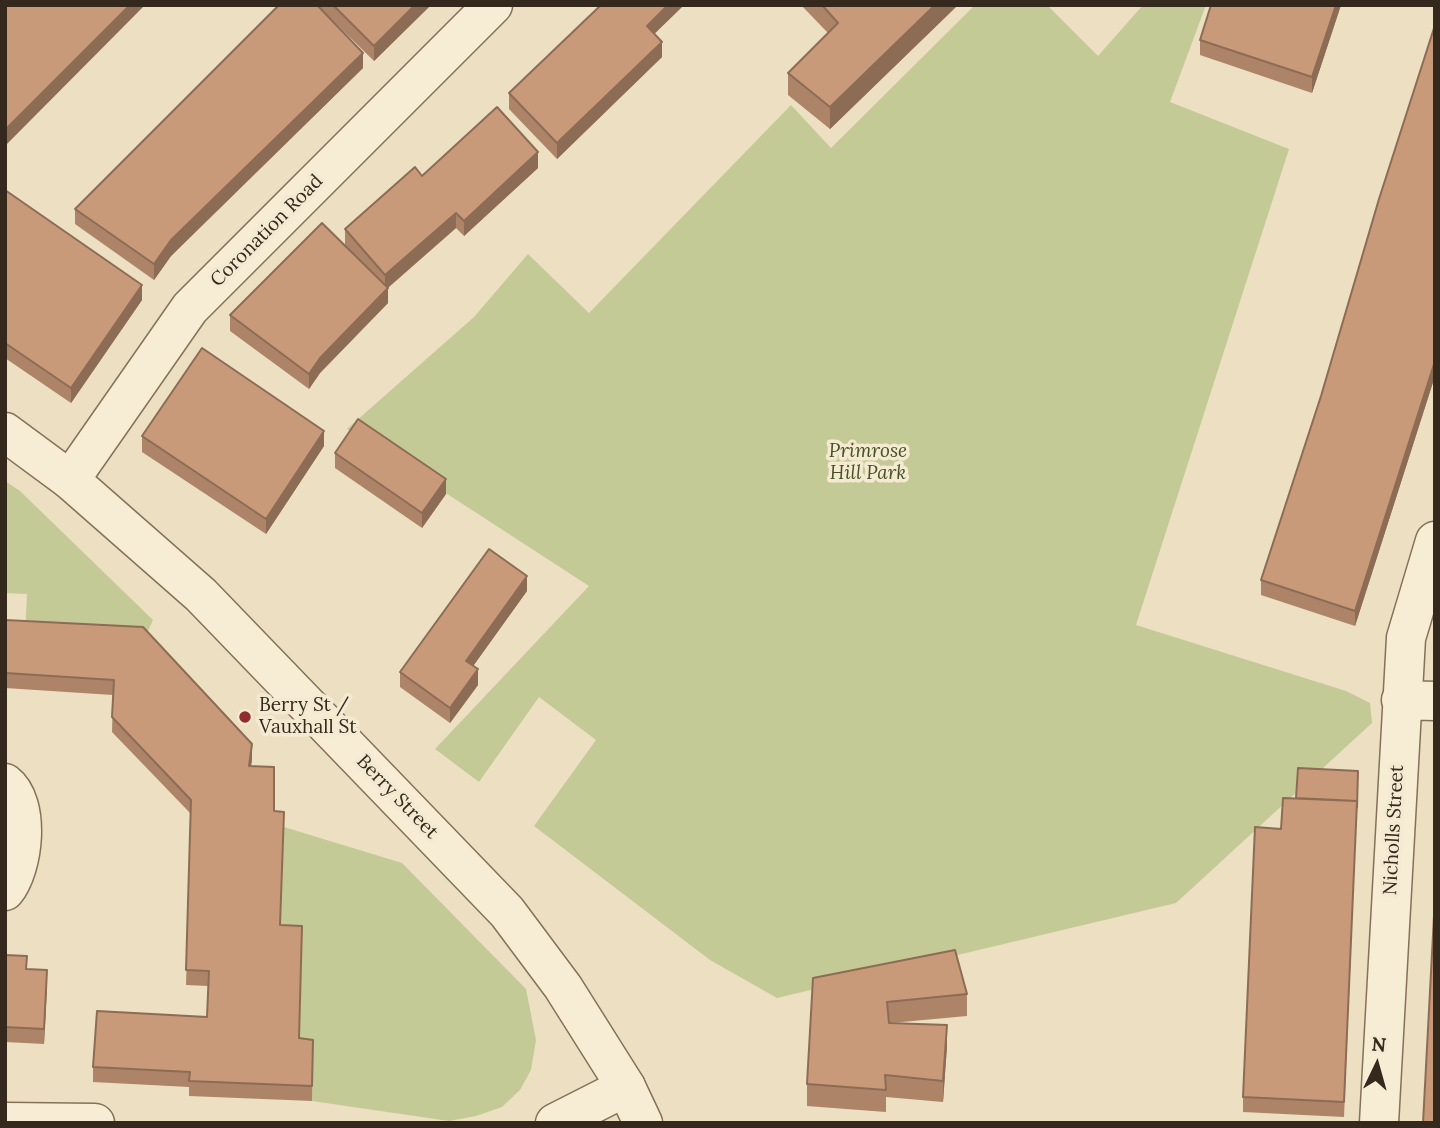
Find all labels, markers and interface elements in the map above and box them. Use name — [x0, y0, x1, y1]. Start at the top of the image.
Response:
street label: Coronation Road — [206, 170, 328, 292]
park label: Primrose Hill Park — [829, 441, 907, 485]
place label: Berry St / Vauxhall St — [259, 695, 357, 739]
marker: Berry St / Vauxhall St — [237, 709, 253, 725]
street label: Berry Street — [351, 750, 443, 844]
street label: Nicholls Street — [1379, 764, 1409, 896]
north arrow — [1342, 1030, 1412, 1100]
text: N — [1370, 1031, 1387, 1057]

